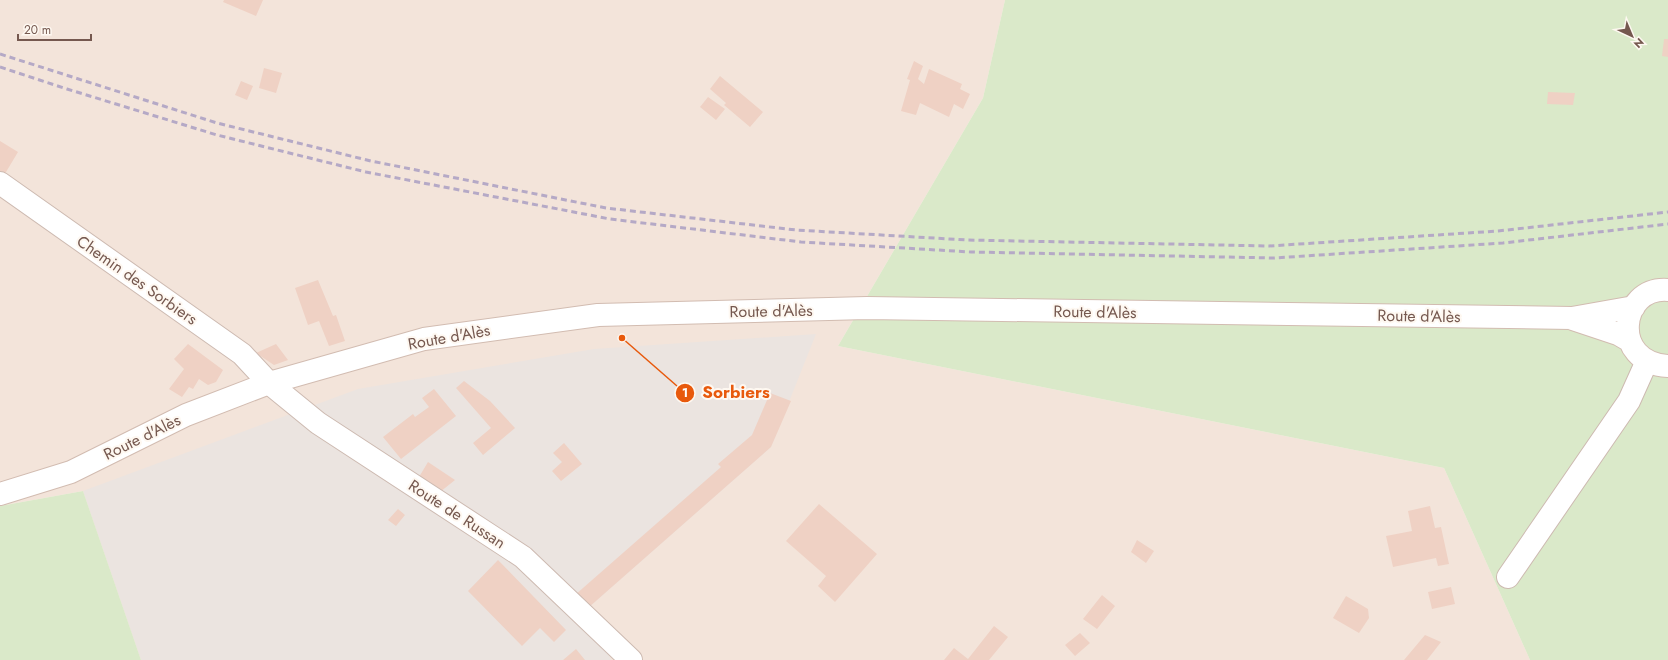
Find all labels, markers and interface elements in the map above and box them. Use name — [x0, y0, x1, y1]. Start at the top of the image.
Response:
scale bar — [18, 16, 91, 42]
north arrow — [1612, 16, 1652, 56]
text: 20 m — [24, 21, 51, 39]
text: N — [1630, 34, 1648, 52]
street label: Chemin des Sorbiers — [72, 230, 202, 330]
street label: Route d'Alès — [729, 299, 813, 323]
street label: Route d'Alès — [1053, 300, 1137, 324]
street label: Route d'Alès — [1377, 304, 1461, 328]
street label: Route d'Alès — [406, 318, 492, 356]
callout: Sorbiers — [675, 378, 778, 407]
text: Sorbiers — [702, 380, 770, 404]
text: 1 — [682, 384, 688, 402]
street label: Route d'Alès — [100, 408, 184, 466]
street label: Route de Russan — [404, 474, 510, 554]

